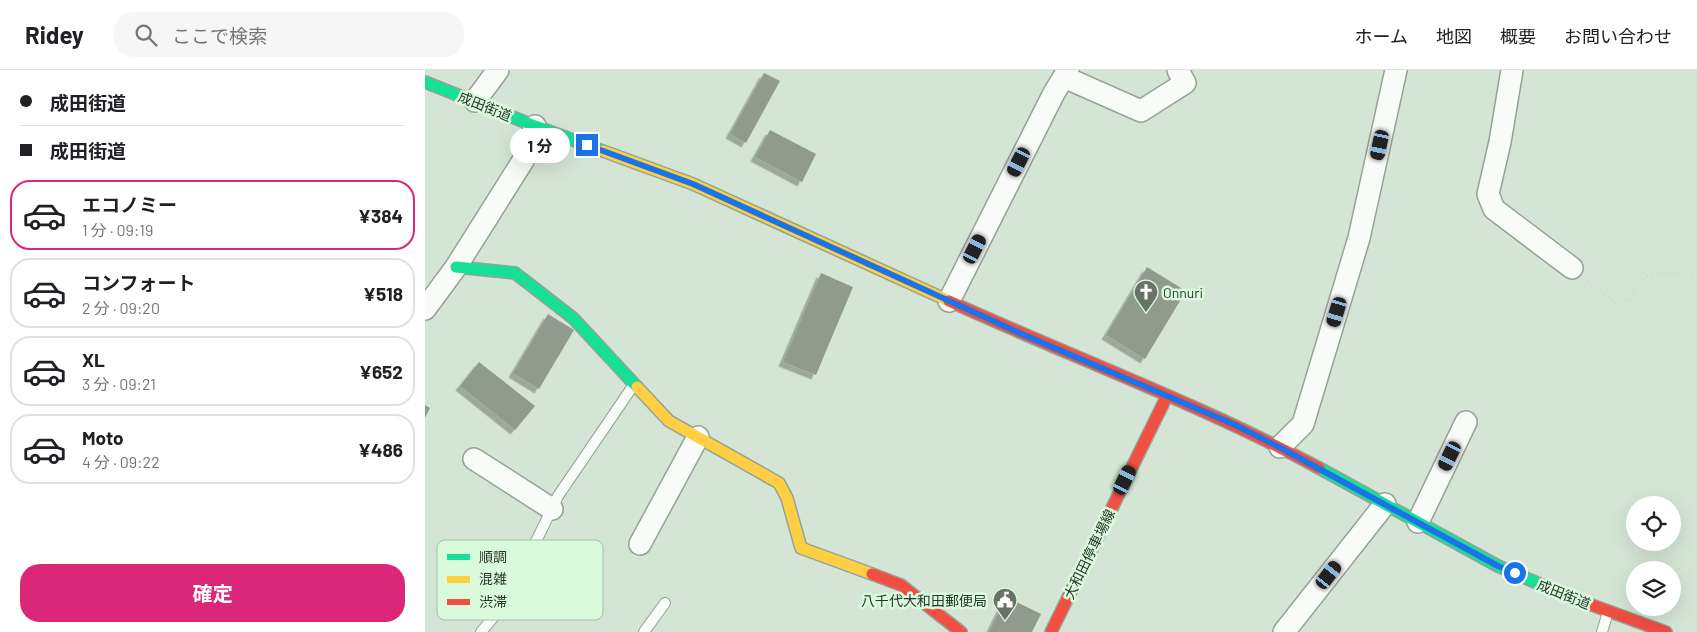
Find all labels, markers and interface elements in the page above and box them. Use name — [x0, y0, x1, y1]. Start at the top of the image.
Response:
search box — [114, 12, 464, 57]
text: Ridey — [25, 20, 84, 49]
icon: search — [132, 21, 160, 49]
text: ここで検索 — [172, 24, 267, 47]
text: ホーム — [1355, 25, 1408, 47]
text: 地図 — [1436, 25, 1472, 47]
text: 概要 — [1500, 25, 1536, 47]
text: お問い合わせ — [1564, 25, 1672, 47]
street label: 成田街道 — [456, 88, 514, 124]
text: 成田街道 — [50, 91, 126, 114]
callout: 1 分 — [509, 128, 569, 162]
car — [1369, 129, 1390, 161]
route end — [576, 134, 598, 156]
text: 1 分 — [528, 136, 552, 155]
text: 成田街道 — [50, 139, 126, 162]
car — [1005, 145, 1032, 179]
icon: car — [22, 193, 67, 238]
text: エコノミー — [82, 193, 177, 216]
text: ¥384 — [358, 204, 403, 227]
text: 1 分 · 09:19 — [82, 220, 153, 239]
car — [961, 232, 988, 266]
icon: car — [22, 271, 67, 316]
text: コンフォート — [82, 271, 195, 294]
church icon: Onnuri — [1133, 279, 1159, 313]
text: ¥518 — [363, 282, 403, 305]
place label: Onnuri — [1163, 284, 1203, 301]
car — [1325, 295, 1348, 329]
text: 2 分 · 09:20 — [82, 298, 160, 317]
text: XL — [82, 348, 105, 371]
icon: car — [22, 349, 67, 394]
text: ¥652 — [359, 360, 403, 383]
text: 3 分 · 09:21 — [82, 374, 156, 393]
text: Moto — [82, 426, 124, 449]
icon: car — [22, 427, 67, 472]
text: ¥486 — [358, 438, 403, 461]
car — [1436, 439, 1463, 473]
text: 4 分 · 09:22 — [82, 452, 160, 471]
car — [1111, 463, 1138, 497]
map controls — [1626, 496, 1681, 616]
button: locate — [1626, 496, 1681, 551]
street label: 大和田停車場線 — [1060, 506, 1118, 602]
legend — [437, 540, 603, 620]
text: 順調 — [479, 548, 507, 565]
car — [1313, 559, 1344, 591]
button: layers — [1626, 561, 1681, 616]
route start — [1504, 562, 1526, 584]
button: 確定 — [20, 564, 405, 622]
text: 混雑 — [479, 570, 507, 587]
street label: 成田街道 — [1535, 576, 1593, 612]
public building icon: 八千代大和田郵便局 — [992, 587, 1018, 621]
place label: 八千代大和田郵便局 — [861, 592, 987, 609]
text: 渋滞 — [479, 593, 507, 610]

